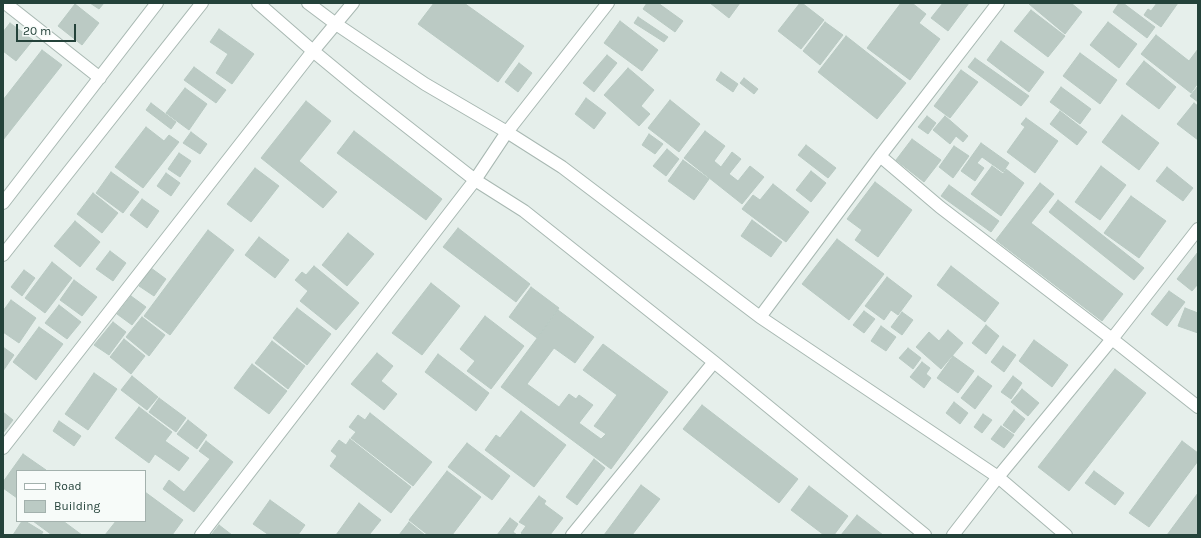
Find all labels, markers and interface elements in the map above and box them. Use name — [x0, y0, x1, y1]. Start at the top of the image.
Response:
scale bar — [18, 16, 78, 42]
text: 20 m — [23, 24, 51, 38]
legend — [16, 470, 146, 522]
text: Road — [54, 479, 82, 493]
text: Building — [54, 499, 100, 513]

